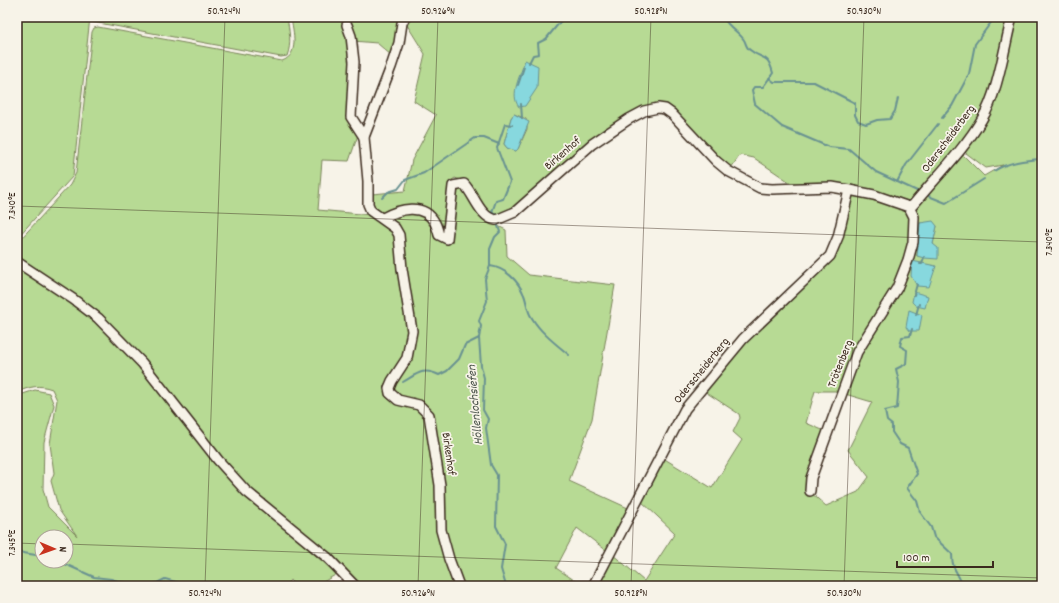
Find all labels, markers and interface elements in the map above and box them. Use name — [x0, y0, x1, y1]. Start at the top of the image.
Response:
text: 50.924°N — [208, 5, 241, 19]
text: 50.926°N — [421, 5, 455, 19]
text: 50.928°N — [635, 5, 667, 19]
text: 50.930°N — [847, 5, 881, 19]
street label: Oderscheiderberg — [918, 102, 980, 176]
street label: Birkenhof — [541, 133, 585, 175]
text: 7.340°E — [6, 192, 20, 220]
text: 7.340°E — [1043, 228, 1057, 256]
street label: Oderscheiderberg — [670, 334, 734, 408]
street label: Trötenberg — [824, 338, 858, 390]
water label: Höllenlochsiefen — [463, 363, 489, 446]
street label: Birkenhof — [437, 431, 460, 477]
text: 7.345°E — [6, 529, 20, 556]
north arrow — [34, 529, 74, 569]
scale bar — [897, 543, 993, 569]
text: N — [54, 546, 70, 553]
text: 100 m — [903, 550, 930, 567]
text: 50.924°N — [189, 587, 222, 601]
text: 50.926°N — [401, 587, 435, 601]
text: 50.928°N — [615, 587, 647, 601]
text: 50.930°N — [827, 587, 861, 601]

